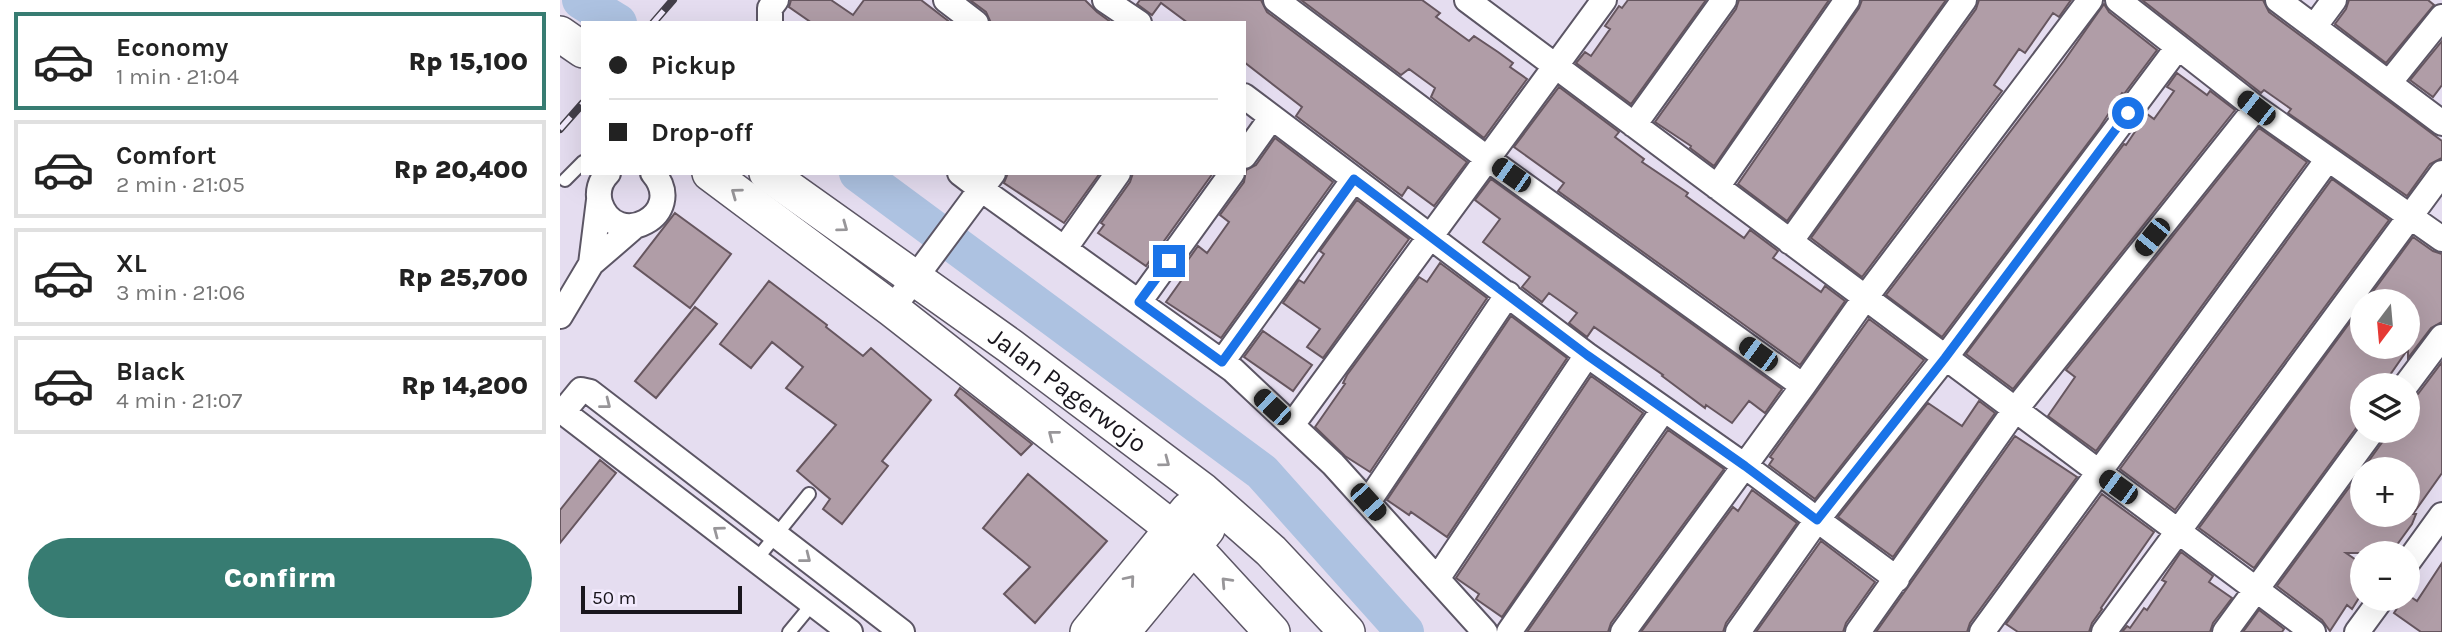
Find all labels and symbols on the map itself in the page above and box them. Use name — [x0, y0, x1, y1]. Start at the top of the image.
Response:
car — [2233, 87, 2280, 129]
route start — [2112, 97, 2144, 129]
car — [1488, 154, 1535, 196]
one-way arrow — [731, 189, 743, 202]
car — [2131, 214, 2174, 260]
one-way arrow — [835, 219, 848, 231]
route end — [1153, 245, 1185, 277]
north arrow — [2350, 289, 2420, 359]
street label: Jalan Pagerwojo — [983, 321, 1153, 460]
car — [1735, 333, 1782, 375]
car — [1250, 385, 1295, 429]
one-way arrow — [599, 396, 611, 409]
one-way arrow — [1049, 430, 1061, 443]
one-way arrow — [1157, 454, 1170, 467]
car — [2095, 466, 2142, 508]
car — [1347, 479, 1390, 525]
one-way arrow — [713, 527, 726, 539]
one-way arrow — [798, 550, 811, 563]
one-way arrow — [1122, 576, 1135, 588]
one-way arrow — [1222, 577, 1234, 590]
scale bar — [581, 583, 742, 615]

